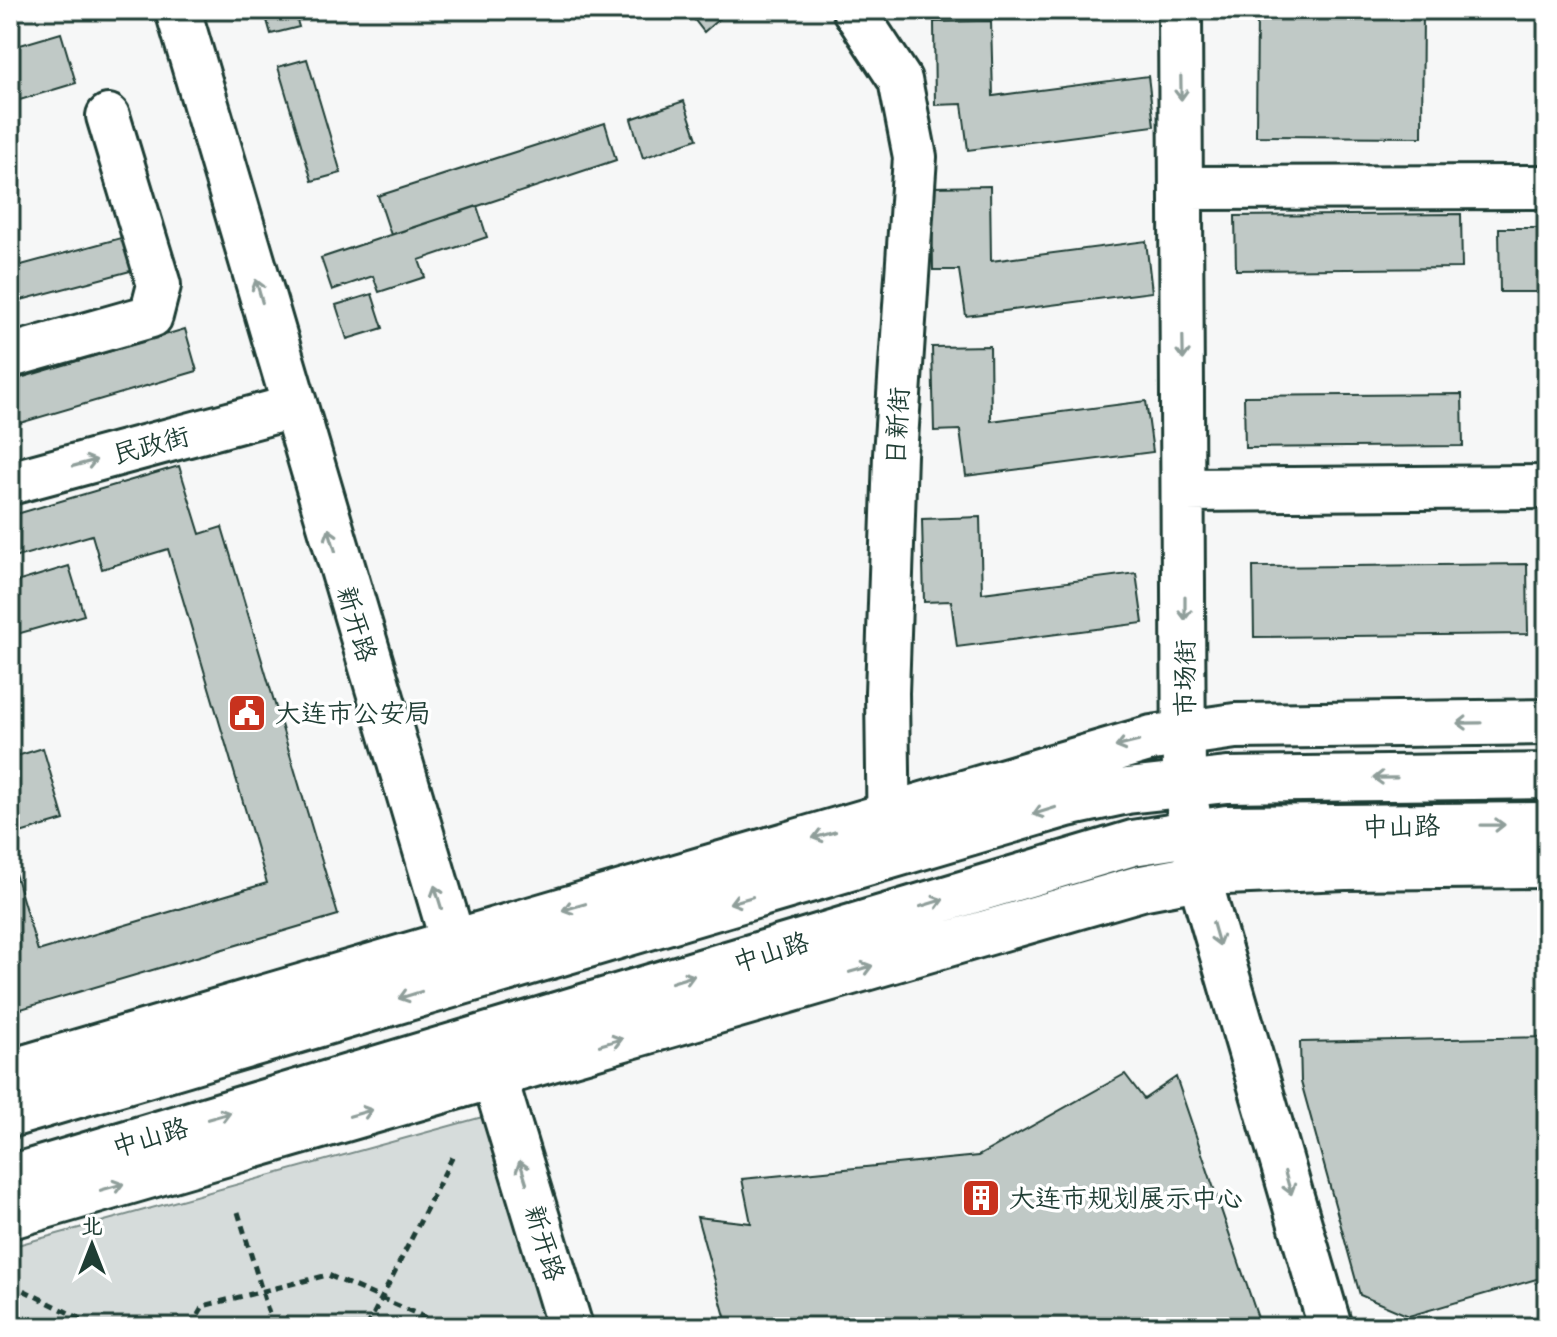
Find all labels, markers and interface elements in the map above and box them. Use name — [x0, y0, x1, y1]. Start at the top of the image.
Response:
one-way arrow — [1173, 74, 1189, 101]
one-way arrow — [251, 279, 266, 305]
one-way arrow — [1176, 334, 1191, 361]
street label: 日新街 — [872, 386, 922, 466]
street label: 民政街 — [107, 413, 195, 477]
one-way arrow — [72, 454, 98, 469]
one-way arrow — [324, 528, 339, 554]
street label: 新开路 — [324, 580, 390, 668]
one-way arrow — [1177, 594, 1193, 621]
street label: 市场街 — [1162, 639, 1208, 717]
place label: 大连市公安局 — [275, 690, 431, 736]
public building icon: 大连市公安局 — [226, 692, 268, 734]
one-way arrow — [1456, 715, 1483, 731]
one-way arrow — [1114, 738, 1140, 753]
one-way arrow — [1372, 770, 1399, 786]
street label: 中山路 — [1362, 802, 1440, 850]
one-way arrow — [1032, 805, 1057, 819]
one-way arrow — [1479, 817, 1506, 833]
one-way arrow — [812, 828, 838, 843]
one-way arrow — [430, 885, 444, 910]
one-way arrow — [728, 893, 754, 908]
one-way arrow — [919, 895, 944, 909]
one-way arrow — [562, 900, 588, 915]
street label: 中山路 — [727, 919, 815, 985]
one-way arrow — [1209, 920, 1224, 946]
one-way arrow — [847, 961, 873, 976]
one-way arrow — [670, 971, 696, 986]
one-way arrow — [398, 988, 424, 1003]
one-way arrow — [598, 1034, 624, 1049]
street label: 中山路 — [106, 1104, 194, 1170]
one-way arrow — [348, 1105, 374, 1120]
one-way arrow — [206, 1108, 232, 1123]
one-way arrow — [515, 1160, 530, 1185]
one-way arrow — [1281, 1170, 1296, 1196]
place label: 大连市规划展示中心 — [1009, 1175, 1243, 1221]
building icon: 大连市规划展示中心 — [960, 1177, 1002, 1219]
one-way arrow — [98, 1178, 124, 1193]
street label: 新开路 — [512, 1199, 578, 1287]
north arrow — [52, 1205, 132, 1285]
text: 北 — [81, 1206, 103, 1245]

